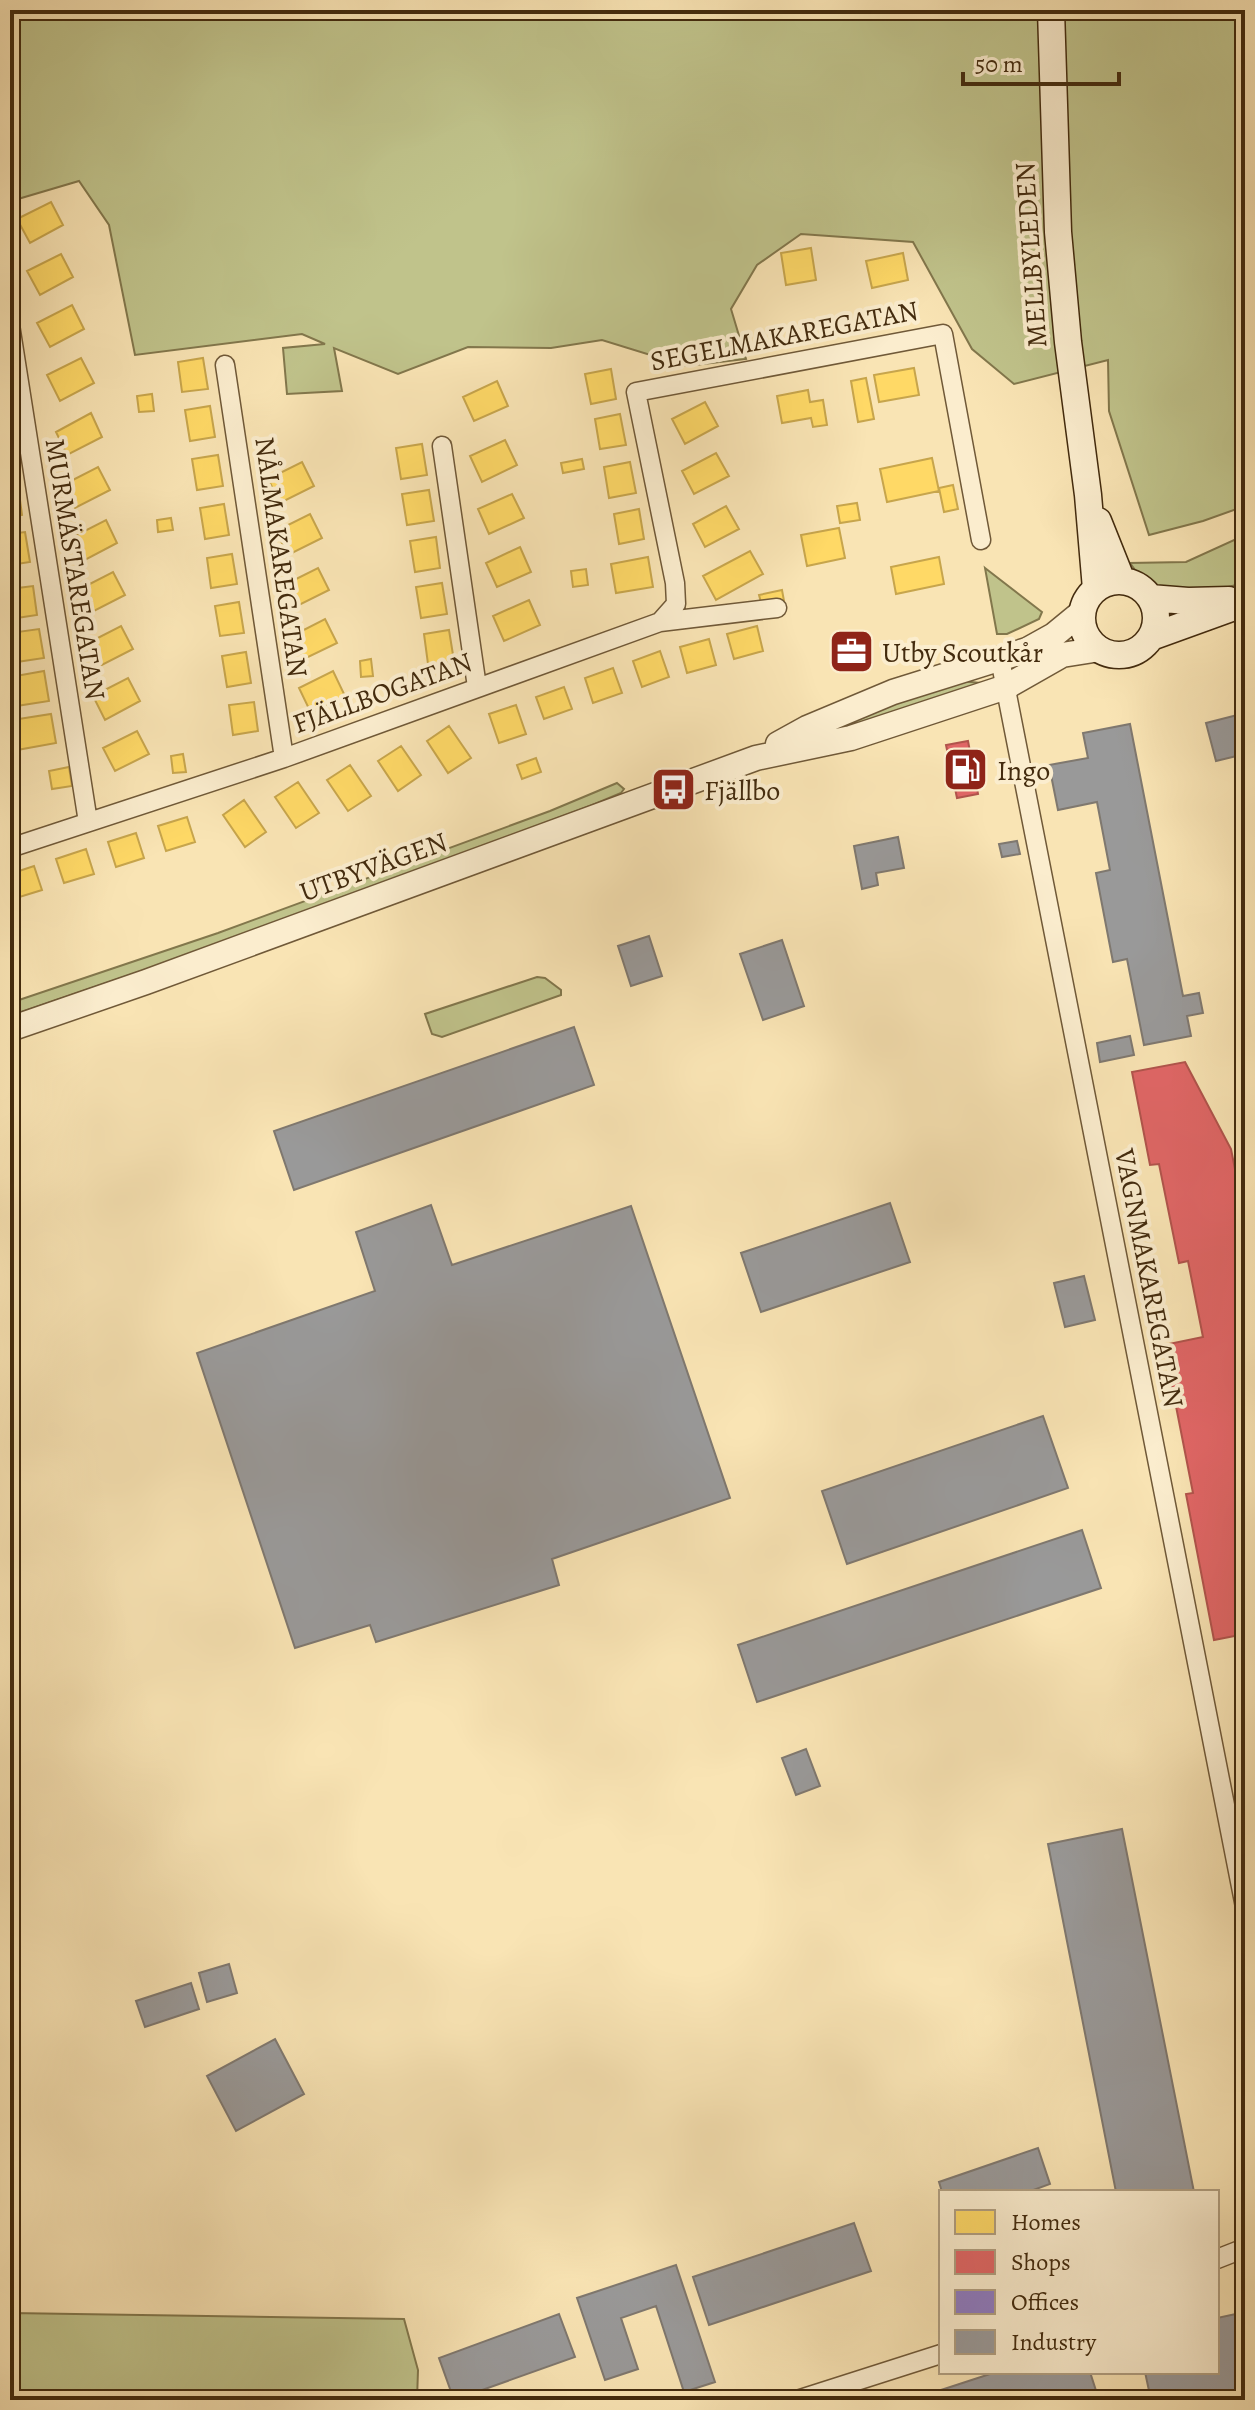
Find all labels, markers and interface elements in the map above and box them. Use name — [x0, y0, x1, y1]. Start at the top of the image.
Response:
scale bar — [963, 36, 1119, 86]
text: 50 m — [975, 48, 1023, 80]
street label: MELLBYLEDEN — [1006, 161, 1056, 349]
street label: SEGELMAKAREGATAN — [647, 291, 921, 381]
street label: NÅLMAKAREGATAN — [245, 434, 317, 680]
street label: MURMÄSTAREGATAN — [36, 436, 114, 703]
office icon: Utby Scoutkår — [827, 628, 875, 676]
place label: Utby Scoutkår — [882, 634, 1044, 672]
street label: FJÄLLBOGATAN — [287, 643, 477, 743]
fuel station icon: Ingo — [942, 746, 990, 794]
place label: Ingo — [997, 752, 1050, 790]
bus stop icon: Fjällbo — [649, 766, 697, 814]
place label: Fjällbo — [704, 772, 780, 810]
street label: UTBYVÄGEN — [294, 823, 452, 911]
street label: VAGNMAKAREGATAN — [1105, 1145, 1193, 1411]
legend — [939, 2190, 1219, 2374]
text: Homes — [1011, 2206, 1081, 2238]
text: Shops — [1011, 2246, 1071, 2278]
text: Offices — [1011, 2286, 1079, 2318]
text: Industry — [1011, 2326, 1097, 2358]

